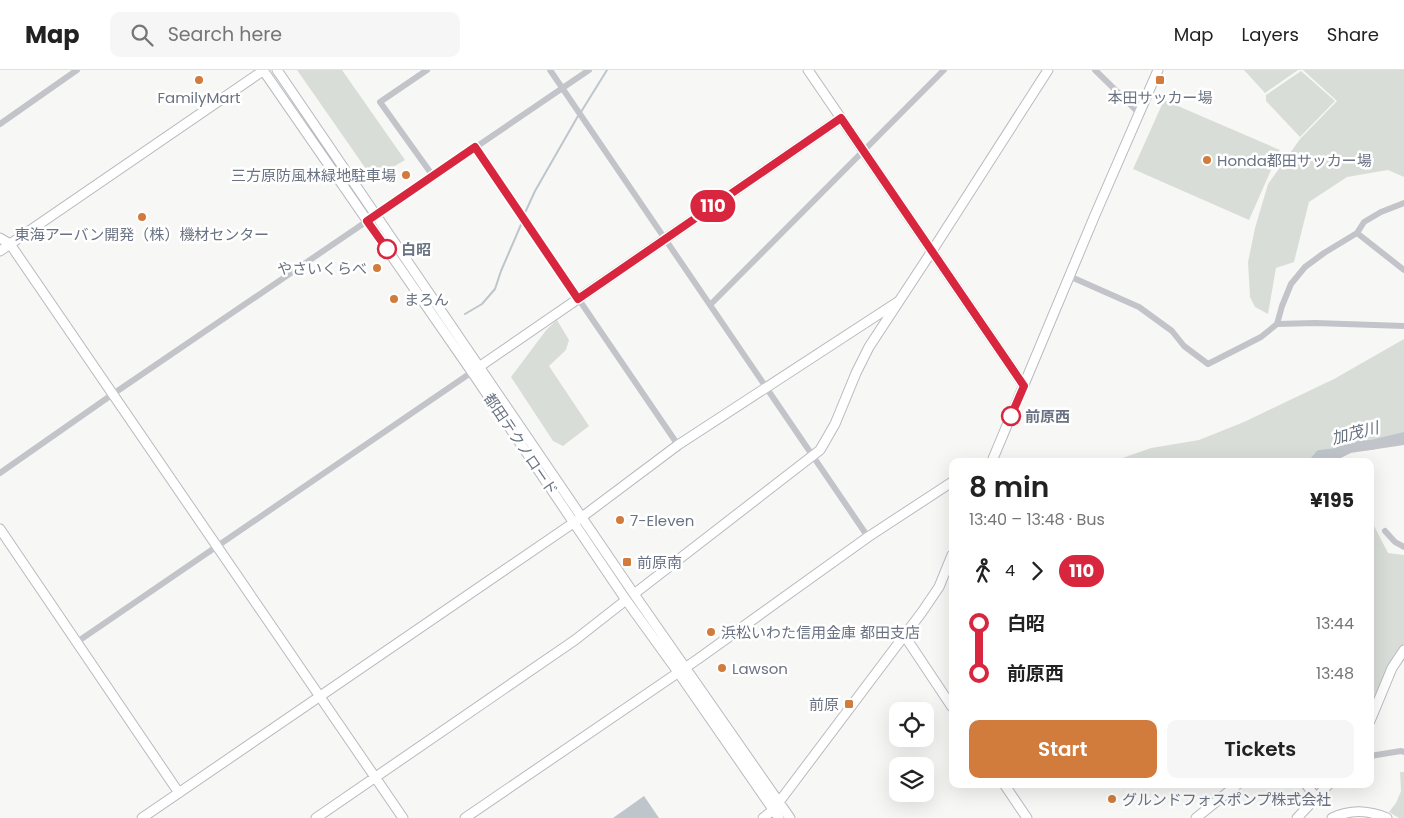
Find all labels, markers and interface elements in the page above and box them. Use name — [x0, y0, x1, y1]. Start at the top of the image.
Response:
search box — [110, 12, 460, 57]
text: Map — [25, 18, 80, 51]
icon: search — [128, 21, 156, 49]
text: Search here — [168, 21, 282, 48]
text: Map — [1174, 22, 1214, 47]
text: Layers — [1242, 22, 1299, 47]
text: Share — [1327, 22, 1379, 47]
marker: FamilyMart — [193, 74, 205, 86]
marker: 本田サッカー場 — [1154, 74, 1166, 86]
place label: FamilyMart — [157, 87, 241, 108]
place label: 本田サッカー場 — [1107, 87, 1213, 108]
place label: Honda都田サッカー場 — [1217, 150, 1372, 171]
marker: Honda都田サッカー場 — [1201, 154, 1213, 166]
place label: 三方原防風林緑地駐車場 — [231, 165, 396, 186]
marker: 三方原防風林緑地駐車場 — [400, 169, 412, 181]
line badge: 110 — [684, 190, 742, 222]
text: 110 — [700, 193, 726, 218]
marker: 東海アーバン開発（株）機材センター — [136, 211, 148, 223]
place label: 東海アーバン開発（株）機材センター — [15, 224, 269, 245]
marker: 白昭 — [377, 239, 397, 259]
place label: 白昭 — [401, 239, 431, 260]
place label: やさいくらべ — [277, 258, 367, 279]
marker: やさいくらべ — [371, 262, 383, 274]
place label: まろん — [404, 289, 449, 310]
marker: まろん — [388, 293, 400, 305]
street label: 都田テクノロード — [479, 389, 563, 499]
marker: 前原西 — [1001, 406, 1021, 426]
place label: 前原西 — [1025, 406, 1070, 427]
water label: 加茂川 — [1329, 416, 1383, 450]
text: 8 min — [969, 468, 1049, 507]
text: ¥195 — [1310, 487, 1354, 514]
text: 13:40 – 13:48 · Bus — [969, 508, 1105, 531]
place label: 7-Eleven — [630, 510, 694, 531]
marker: 7-Eleven — [614, 514, 626, 526]
place label: 前原南 — [637, 552, 682, 573]
marker: 前原南 — [621, 556, 633, 568]
icon: walk — [969, 557, 997, 585]
icon: forward — [1023, 557, 1051, 585]
text: 110 — [1069, 558, 1094, 583]
text: 4 — [1005, 559, 1015, 582]
text: 白昭 — [1007, 610, 1045, 637]
text: 13:44 — [1316, 612, 1354, 635]
place label: 浜松いわた信用金庫 都田支店 — [721, 622, 920, 643]
marker: 浜松いわた信用金庫 都田支店 — [705, 626, 717, 638]
place label: Lawson — [732, 658, 788, 679]
text: 前原西 — [1007, 660, 1064, 687]
marker: Lawson — [716, 662, 728, 674]
text: 13:48 — [1316, 662, 1354, 685]
place label: 前原 — [809, 694, 839, 715]
marker: 前原 — [843, 698, 855, 710]
map controls — [889, 702, 934, 802]
button: locate — [889, 702, 934, 747]
button: Start — [969, 720, 1157, 778]
button: Tickets — [1167, 720, 1354, 778]
button: layers — [889, 757, 934, 802]
place label: グルンドフォスポンプ株式会社 — [1122, 789, 1331, 810]
marker: グルンドフォスポンプ株式会社 — [1106, 793, 1118, 805]

